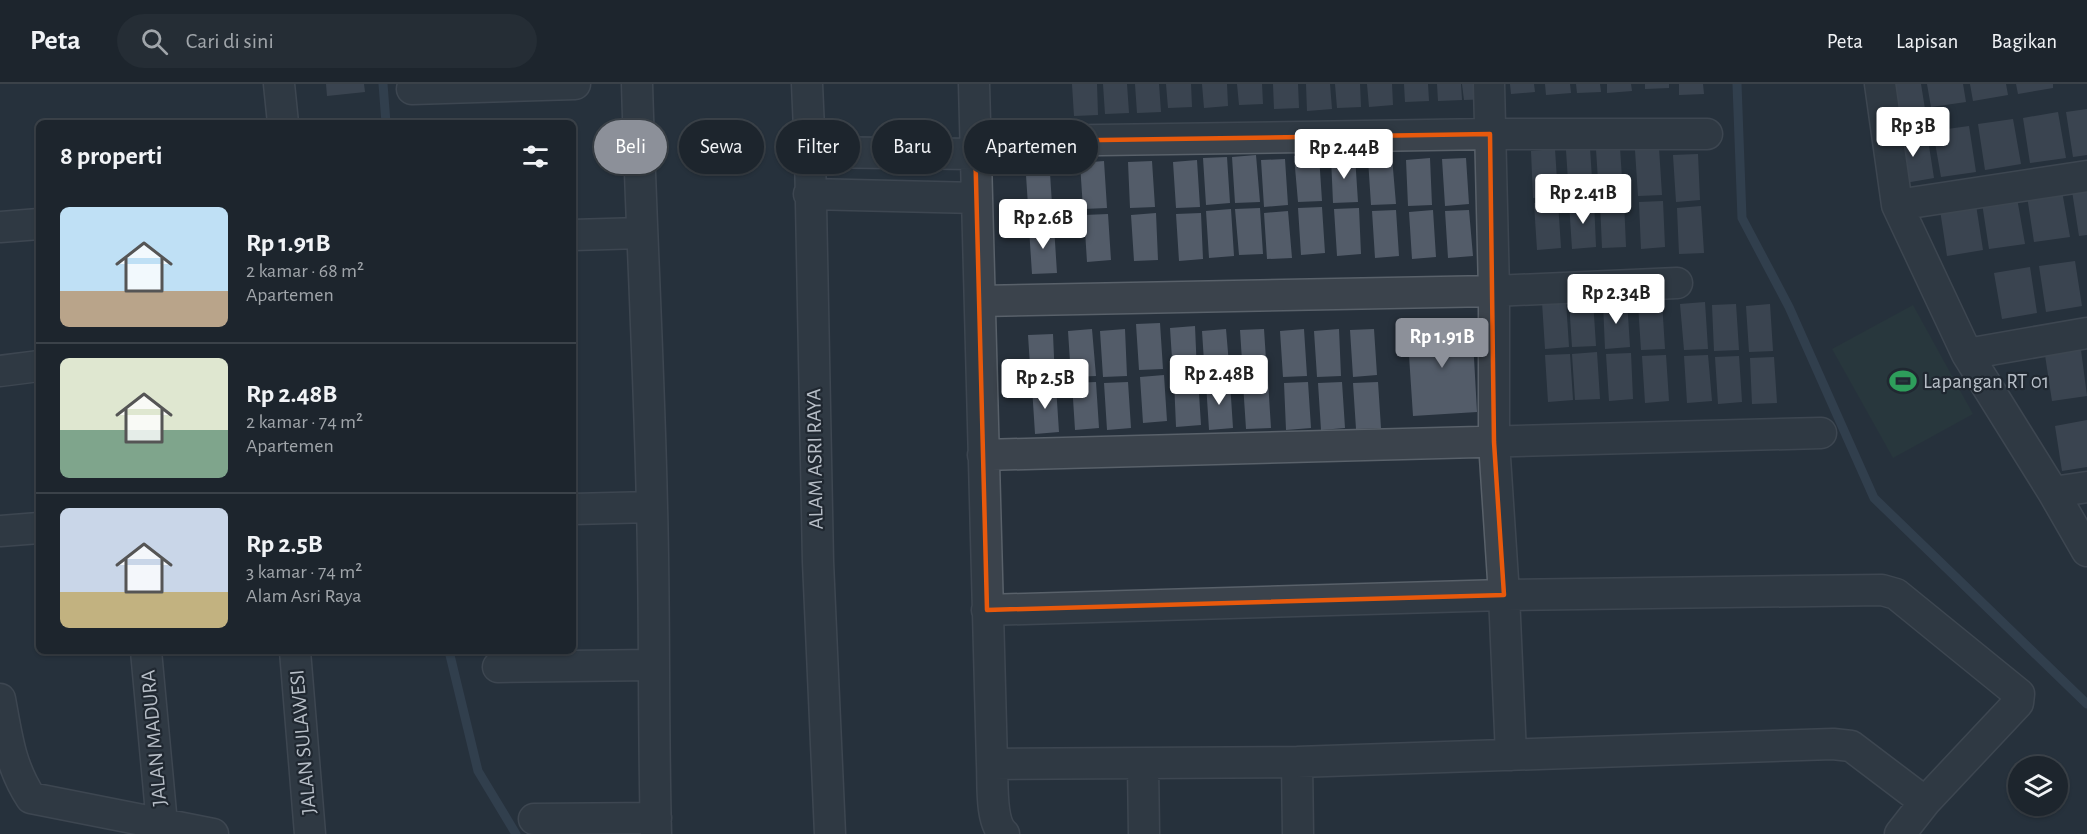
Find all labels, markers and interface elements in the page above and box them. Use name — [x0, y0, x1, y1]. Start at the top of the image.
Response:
search box — [117, 14, 537, 68]
icon: search — [138, 25, 171, 58]
text: Peta — [30, 27, 81, 55]
text: Cari di sini — [186, 30, 274, 52]
text: Peta — [1827, 31, 1863, 52]
text: Lapisan — [1896, 31, 1958, 52]
text: Bagikan — [1991, 31, 2057, 52]
pin: Rp 3B — [1871, 107, 1955, 158]
text: Rp 3B — [1891, 116, 1935, 136]
chip: Beli — [594, 120, 667, 174]
chip: Sewa — [679, 120, 764, 174]
chip: Filter — [776, 120, 860, 174]
chip: Baru — [872, 120, 952, 174]
chip: Apartemen — [964, 120, 1098, 174]
pin: Rp 2.44B — [1282, 129, 1406, 180]
text: Rp 2.44B — [1309, 138, 1379, 158]
icon: filters — [519, 140, 552, 173]
text: 8 properti — [60, 143, 162, 169]
pin: Rp 2.41B — [1521, 174, 1645, 225]
text: Rp 2.41B — [1549, 183, 1617, 203]
pin: Rp 2.6B — [988, 199, 1098, 250]
text: Rp 2.6B — [1013, 208, 1073, 228]
text: Rp 1.91B — [246, 230, 331, 256]
icon: home — [108, 231, 180, 303]
text: 2 kamar · 68 m² — [246, 261, 364, 281]
pin: Rp 2.34B — [1554, 274, 1678, 325]
text: Rp 2.34B — [1581, 283, 1651, 303]
text: Apartemen — [246, 285, 334, 305]
pin: Rp 1.91B — [1380, 318, 1504, 369]
text: Rp 1.91B — [1410, 327, 1475, 347]
pin: Rp 2.48B — [1157, 355, 1281, 406]
pin: Rp 2.5B — [990, 359, 1100, 410]
text: Rp 2.48B — [1184, 364, 1254, 384]
sports icon: Lapangan RT 01 — [1888, 366, 1918, 396]
text: Rp 2.5B — [1016, 368, 1075, 388]
place label: Lapangan RT 01 — [1923, 371, 2049, 392]
text: Rp 2.48B — [246, 381, 337, 407]
icon: home — [108, 382, 180, 454]
street label: ALAM ASRI RAYA — [803, 388, 827, 530]
text: 2 kamar · 74 m² — [246, 412, 363, 432]
text: Apartemen — [246, 436, 334, 456]
text: Rp 2.5B — [246, 531, 323, 557]
icon: home — [108, 532, 180, 604]
text: 3 kamar · 74 m² — [246, 562, 362, 582]
text: Alam Asri Raya — [246, 586, 362, 606]
street label: JALAN MADURA — [138, 669, 170, 807]
street label: JALAN SULAWESI — [286, 669, 320, 815]
map controls — [2008, 756, 2068, 816]
button: layers — [2008, 756, 2068, 816]

